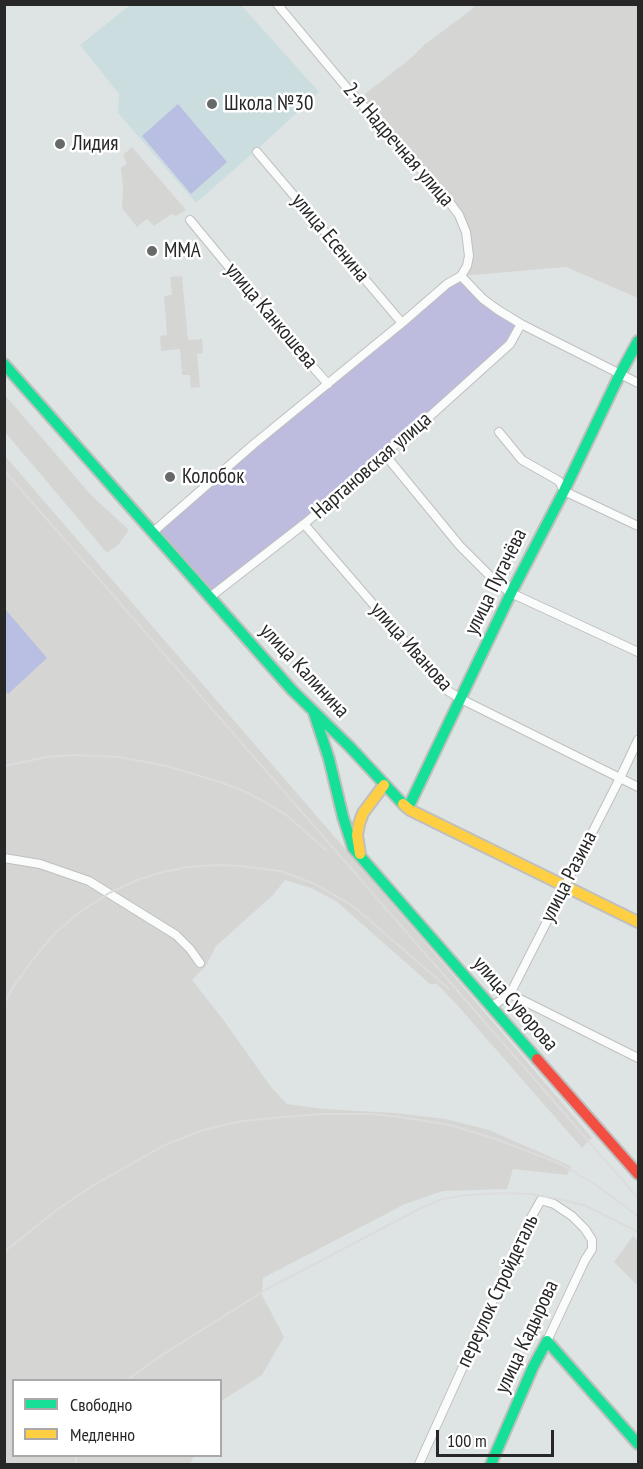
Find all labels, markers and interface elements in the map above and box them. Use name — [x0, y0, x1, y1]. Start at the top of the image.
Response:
street label: 2-я Надречная улица — [337, 78, 459, 212]
place label: Школа №30 — [224, 91, 313, 117]
marker: Школа №30 — [205, 97, 219, 111]
place label: Лидия — [72, 131, 118, 157]
marker: Лидия — [53, 137, 67, 151]
street label: улица Есенина — [286, 188, 374, 288]
place label: MMA — [164, 238, 201, 264]
marker: MMA — [145, 244, 159, 258]
street label: улица Канкошева — [219, 258, 323, 374]
street label: Нартановская улица — [307, 407, 437, 525]
place label: Колобок — [182, 464, 244, 490]
marker: Колобок — [163, 470, 177, 484]
street label: улица Пугачёва — [459, 525, 533, 639]
street label: улица Иванова — [365, 597, 457, 697]
street label: улица Калинина — [254, 619, 354, 723]
street label: улица Разина — [535, 827, 603, 927]
street label: улица Суворова — [467, 951, 563, 1057]
street label: переулок Стройдеталь — [452, 1211, 544, 1371]
street label: улица Кадырова — [490, 1276, 564, 1398]
legend — [12, 1379, 222, 1457]
text: Свободно — [70, 1393, 132, 1416]
scale bar — [439, 1418, 558, 1456]
text: Медленно — [70, 1423, 135, 1446]
text: 100 m — [447, 1429, 487, 1452]

